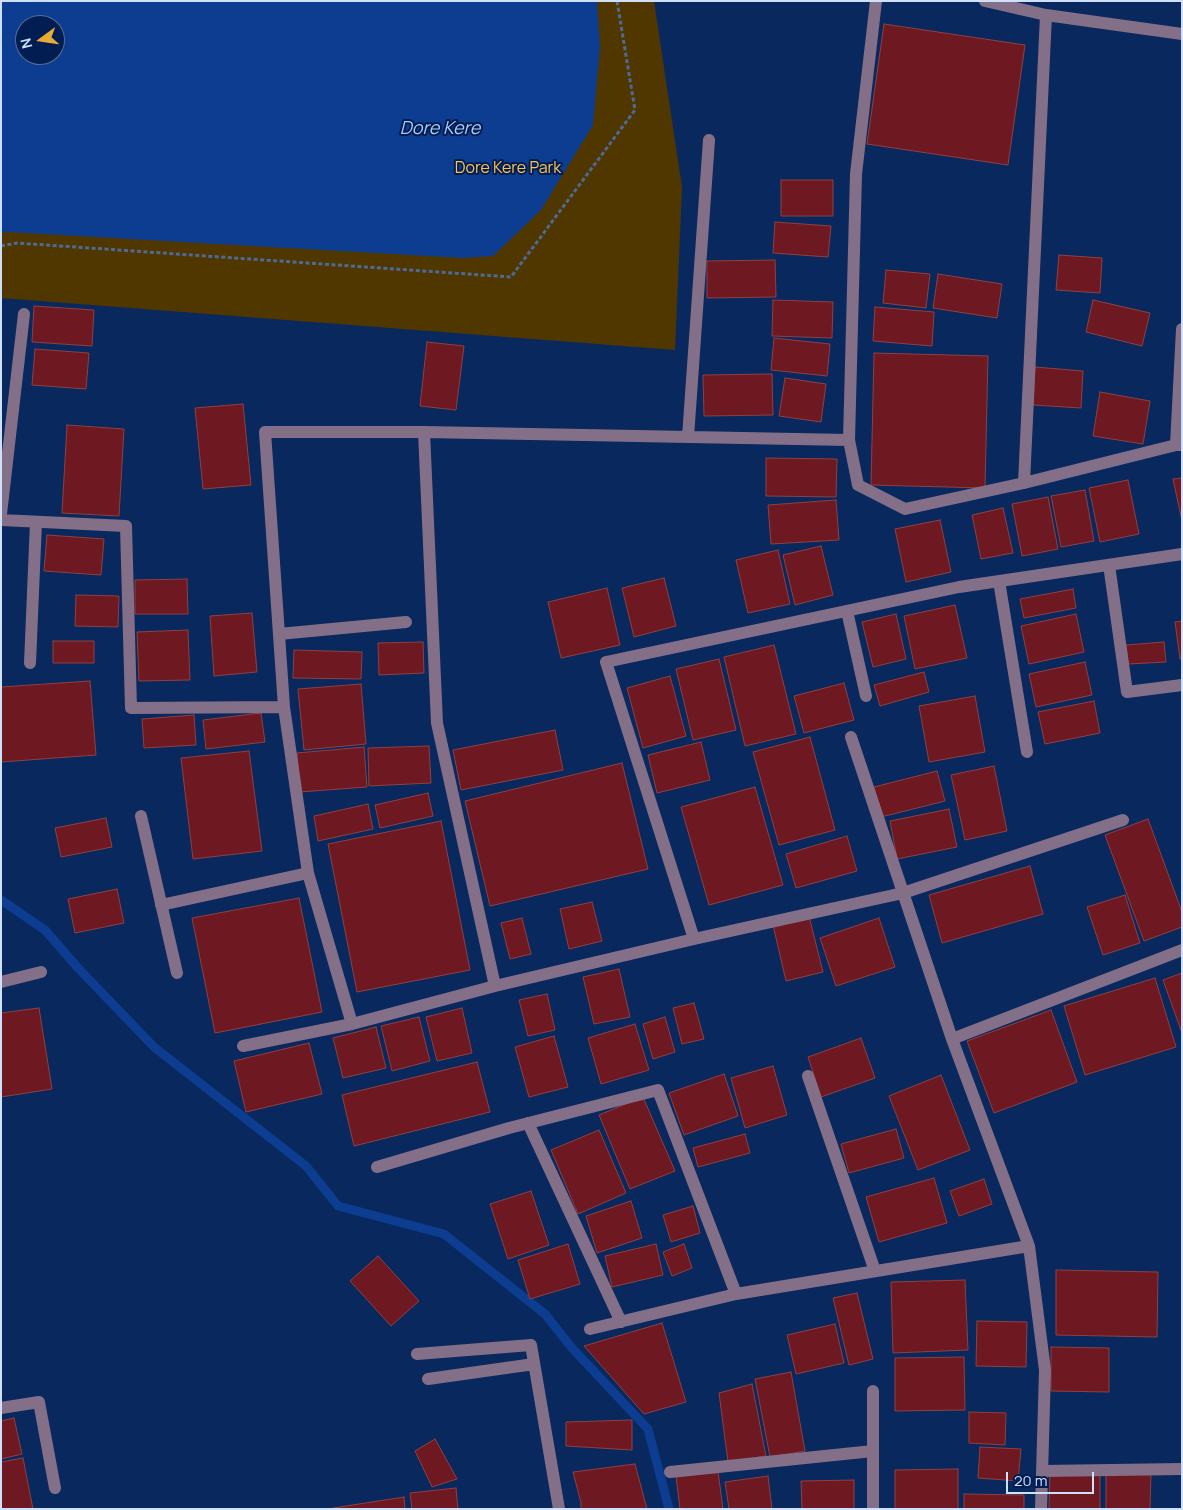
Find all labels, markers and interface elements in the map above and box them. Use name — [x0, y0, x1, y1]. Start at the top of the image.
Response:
north arrow — [15, 15, 65, 65]
text: N — [15, 36, 36, 51]
water label: Dore Kere — [400, 118, 480, 140]
park label: Dore Kere Park — [455, 159, 561, 179]
scale bar — [1008, 1462, 1096, 1494]
text: 20 m — [1014, 1470, 1047, 1491]

